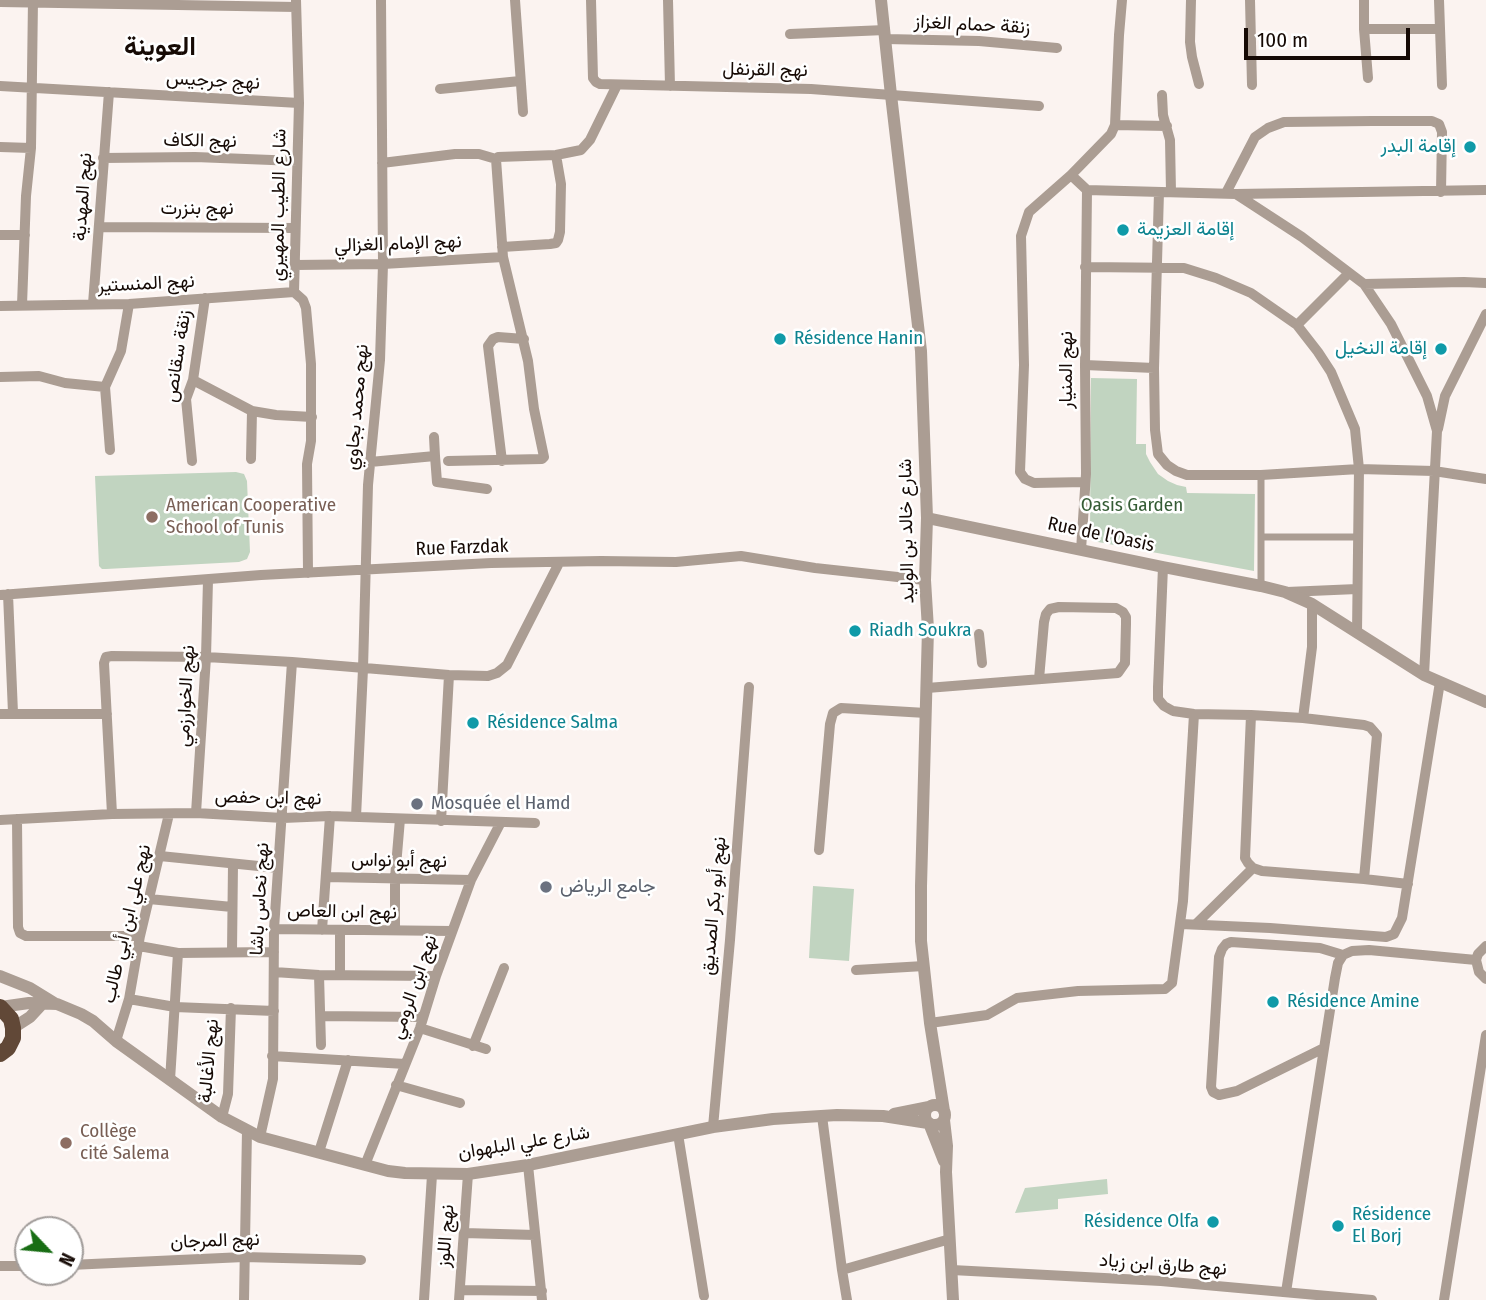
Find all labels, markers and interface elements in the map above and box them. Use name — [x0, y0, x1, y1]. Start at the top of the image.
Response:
street label: زنقة حمام الغزاز — [913, 11, 1031, 39]
scale bar — [1248, 14, 1414, 58]
text: 100 m — [1257, 27, 1308, 53]
district label: العوينة — [124, 32, 196, 64]
street label: نهج القرنفل — [722, 58, 808, 82]
street label: نهج جرجيس — [165, 67, 261, 95]
street label: شارع الطيب المهيري — [266, 128, 292, 282]
street label: نهج الكاف — [163, 129, 237, 153]
place label: إقامة البدر — [1380, 136, 1456, 158]
marker: إقامة البدر — [1462, 139, 1478, 155]
street label: نهج المهدية — [69, 152, 97, 242]
street label: نهج بنزرت — [160, 198, 234, 220]
place label: إقامة العزيمة — [1137, 219, 1234, 241]
marker: إقامة العزيمة — [1115, 222, 1131, 238]
street label: نهج الإمام الغزالي — [334, 230, 462, 258]
street label: نهج المنستير — [97, 270, 195, 298]
street label: زنقة سقانص — [159, 308, 197, 404]
place label: Résidence Hanin — [794, 328, 923, 350]
marker: Résidence Hanin — [772, 331, 788, 347]
street label: نهج المنيار — [1056, 331, 1078, 409]
place label: إقامة النخيل — [1335, 338, 1427, 360]
marker: إقامة النخيل — [1433, 341, 1449, 357]
street label: نهج محمد بجاوي — [340, 343, 374, 471]
street label: شارع خالد بن الوليد — [894, 458, 920, 604]
place label: American Cooperative School of Tunis — [166, 495, 336, 539]
park label: Oasis Garden — [1081, 495, 1183, 517]
marker: American Cooperative School of Tunis — [144, 509, 160, 525]
street label: Rue de l'Oasis — [1045, 513, 1157, 557]
street label: Rue Farzdak — [415, 535, 509, 561]
place label: Riadh Soukra — [869, 620, 972, 642]
marker: Riadh Soukra — [847, 623, 863, 639]
street label: نهج الخوارزمي — [172, 644, 200, 748]
place label: Résidence Salma — [487, 712, 618, 734]
marker: Résidence Salma — [465, 715, 481, 731]
street label: نهج ابن حفص — [214, 786, 322, 810]
place label: Mosquée el Hamd — [431, 793, 570, 815]
marker: Mosquée el Hamd — [409, 796, 425, 812]
street label: نهج أبو بكر الصديق — [697, 836, 731, 976]
street label: نهج علي ابن أبي طالب — [98, 842, 156, 1006]
street label: نهج نحاس باشا — [246, 842, 274, 956]
street label: نهج أبو نواس — [351, 849, 447, 873]
place label: جامع الرياض — [560, 876, 656, 898]
marker: جامع الرياض — [538, 879, 554, 895]
street label: نهج ابن العاص — [287, 900, 397, 924]
street label: نهج ابن الرومي — [386, 932, 442, 1042]
place label: Résidence Amine — [1287, 991, 1419, 1013]
marker: Résidence Amine — [1265, 994, 1281, 1010]
street label: نهج الأغالبة — [194, 1018, 224, 1104]
place label: Collège cité Salema — [80, 1121, 169, 1165]
street label: شارع علي البلهوان — [456, 1121, 592, 1165]
marker: Collège cité Salema — [58, 1135, 74, 1151]
street label: نهج اللوز — [432, 1204, 460, 1268]
place label: Résidence El Borj — [1352, 1204, 1431, 1248]
place label: Résidence Olfa — [1084, 1211, 1199, 1233]
marker: Résidence Olfa — [1205, 1214, 1221, 1230]
north arrow — [14, 1216, 84, 1286]
marker: Résidence El Borj — [1330, 1218, 1346, 1234]
street label: نهج المرجان — [170, 1228, 260, 1254]
text: N — [54, 1249, 79, 1270]
street label: نهج طارق ابن زياد — [1098, 1249, 1228, 1281]

